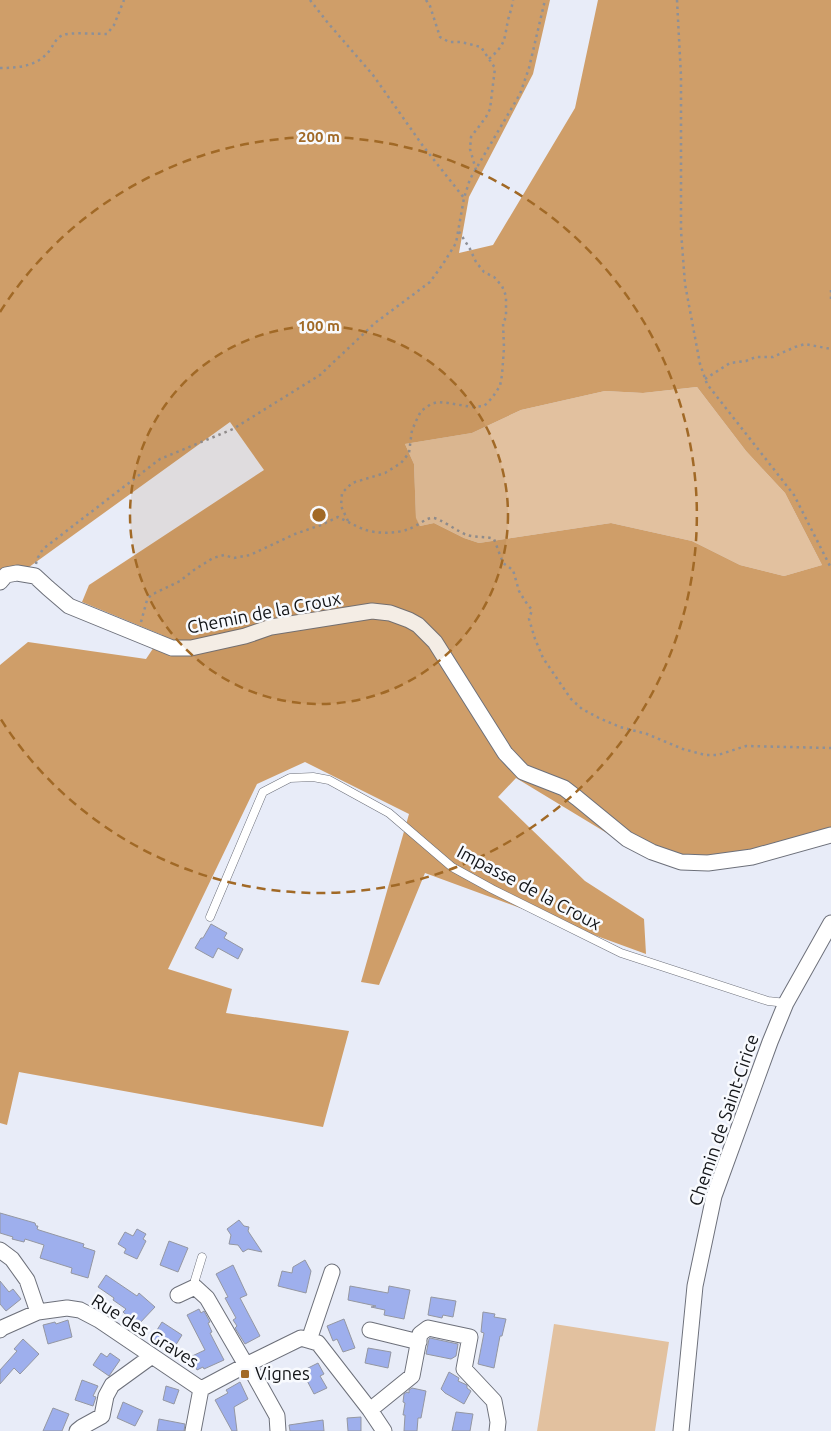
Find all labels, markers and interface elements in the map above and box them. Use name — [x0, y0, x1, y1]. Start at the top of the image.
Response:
text: 200 m — [298, 128, 340, 145]
text: 100 m — [298, 317, 340, 334]
centre of rings — [310, 506, 328, 524]
street label: Chemin de la Croux — [185, 587, 342, 637]
street label: Impasse de la Croux — [454, 841, 605, 934]
street label: Chemin de Saint-Cirice — [684, 1031, 762, 1208]
street label: Rue des Graves — [88, 1289, 203, 1371]
place label: Vignes — [255, 1363, 310, 1383]
marker: Vignes — [239, 1368, 251, 1380]

